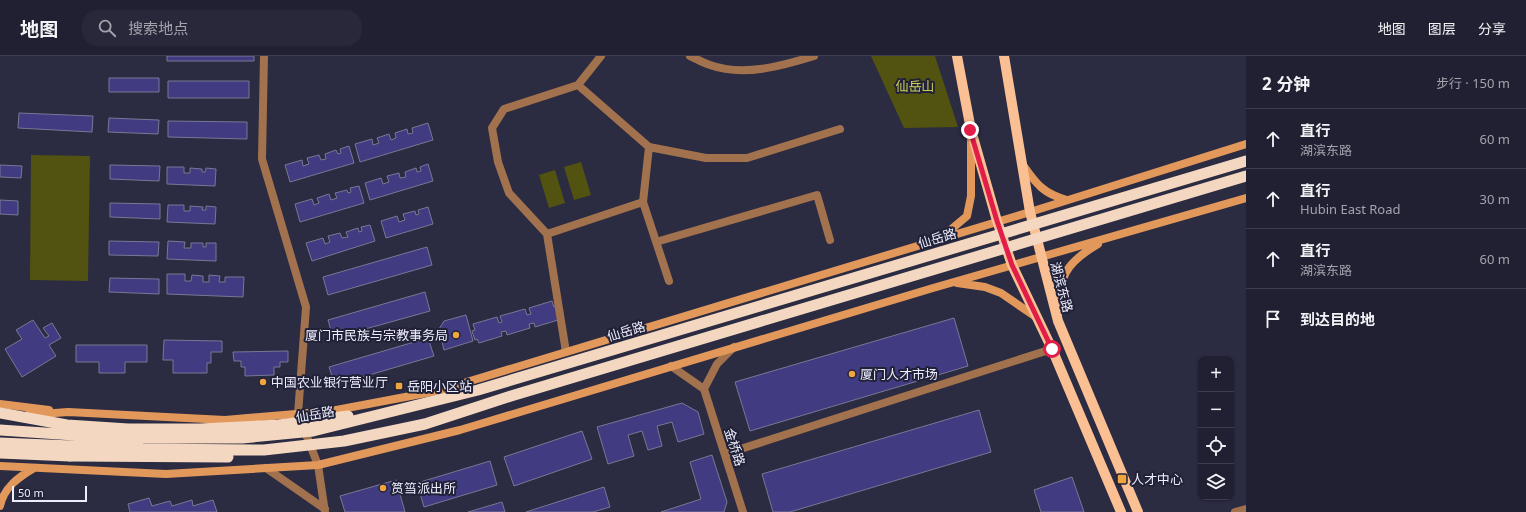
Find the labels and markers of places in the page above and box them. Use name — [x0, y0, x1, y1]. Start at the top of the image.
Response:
place label: 厦门市民族与宗教事务局 — [305, 326, 448, 344]
marker: 厦门市民族与宗教事务局 — [451, 330, 461, 340]
place label: 厦门人才市场 — [860, 365, 938, 383]
marker: 厦门人才市场 — [847, 369, 857, 379]
place label: 中国农业银行营业厅 — [271, 373, 388, 391]
marker: 中国农业银行营业厅 — [258, 377, 268, 387]
place label: 岳阳小区站 — [407, 377, 472, 395]
marker: 岳阳小区站 — [394, 381, 404, 391]
place label: 人才中心 — [1131, 470, 1183, 488]
marker: 人才中心 — [1116, 473, 1128, 485]
place label: 筼筜派出所 — [391, 479, 456, 497]
marker: 筼筜派出所 — [378, 483, 388, 493]

